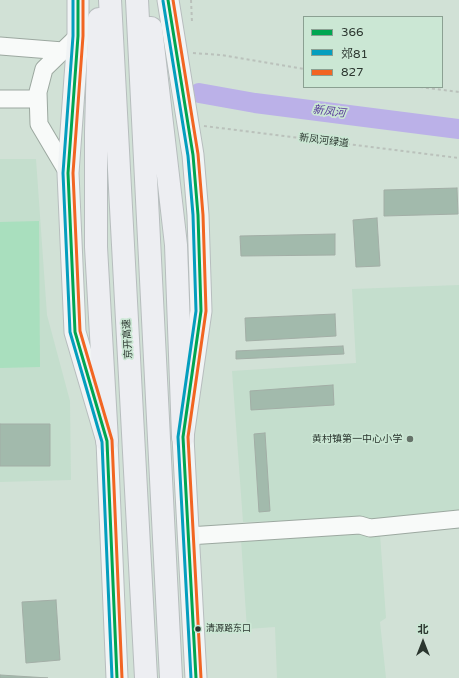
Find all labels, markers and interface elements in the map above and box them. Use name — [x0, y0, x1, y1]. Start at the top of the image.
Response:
legend — [303, 16, 443, 88]
text: 366 — [341, 25, 364, 39]
text: 郊81 — [341, 47, 368, 61]
text: 827 — [341, 65, 364, 79]
water label: 新凤河 — [312, 103, 346, 121]
street label: 新凤河绿道 — [298, 132, 350, 150]
street label: 京开高速 — [121, 319, 135, 359]
place label: 黄村镇第一中心小学 — [312, 433, 402, 445]
marker: 黄村镇第一中心小学 — [405, 434, 415, 444]
north arrow — [403, 622, 443, 662]
text: 北 — [418, 623, 429, 636]
marker: 清源路东口 — [193, 624, 203, 634]
place label: 清源路东口 — [206, 624, 251, 634]

